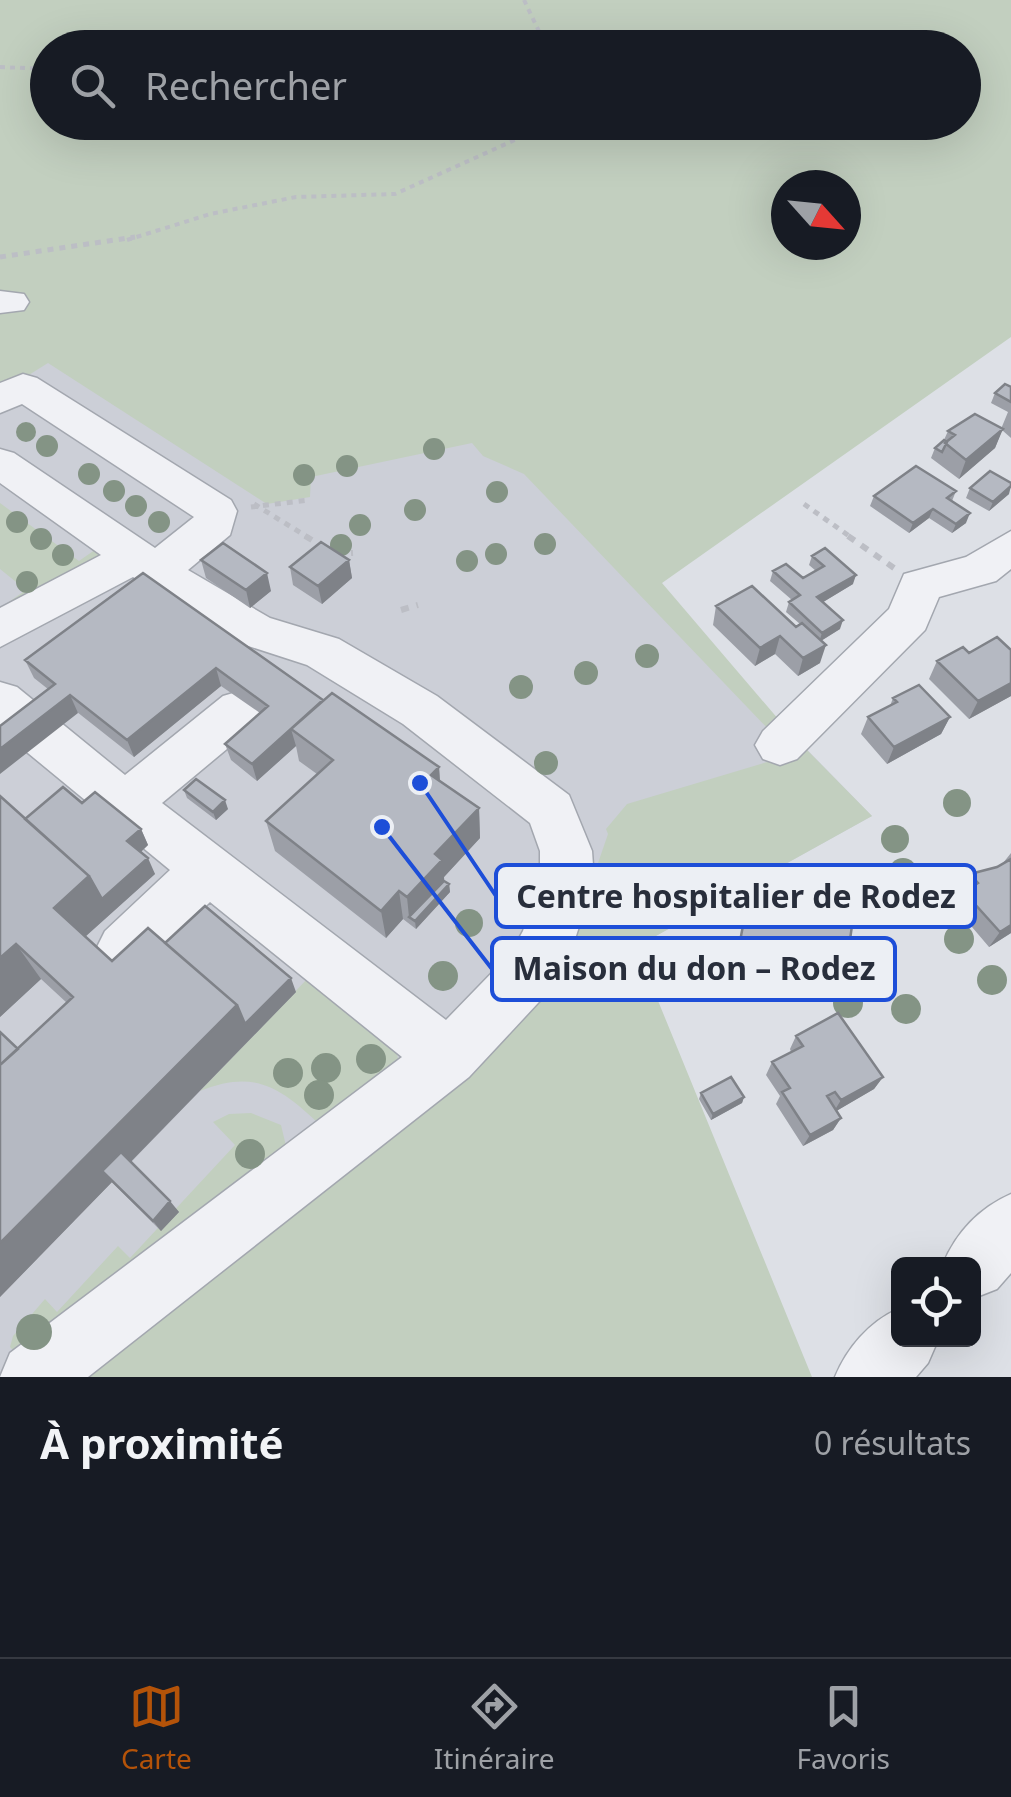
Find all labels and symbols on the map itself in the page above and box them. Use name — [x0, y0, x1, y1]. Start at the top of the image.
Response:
north arrow — [771, 170, 861, 260]
callout: Centre hospitalier de Rodez — [496, 865, 975, 927]
text: Centre hospitalier de Rodez — [516, 874, 956, 917]
callout: Maison du don – Rodez — [492, 938, 895, 1000]
text: Maison du don – Rodez — [513, 946, 875, 989]

